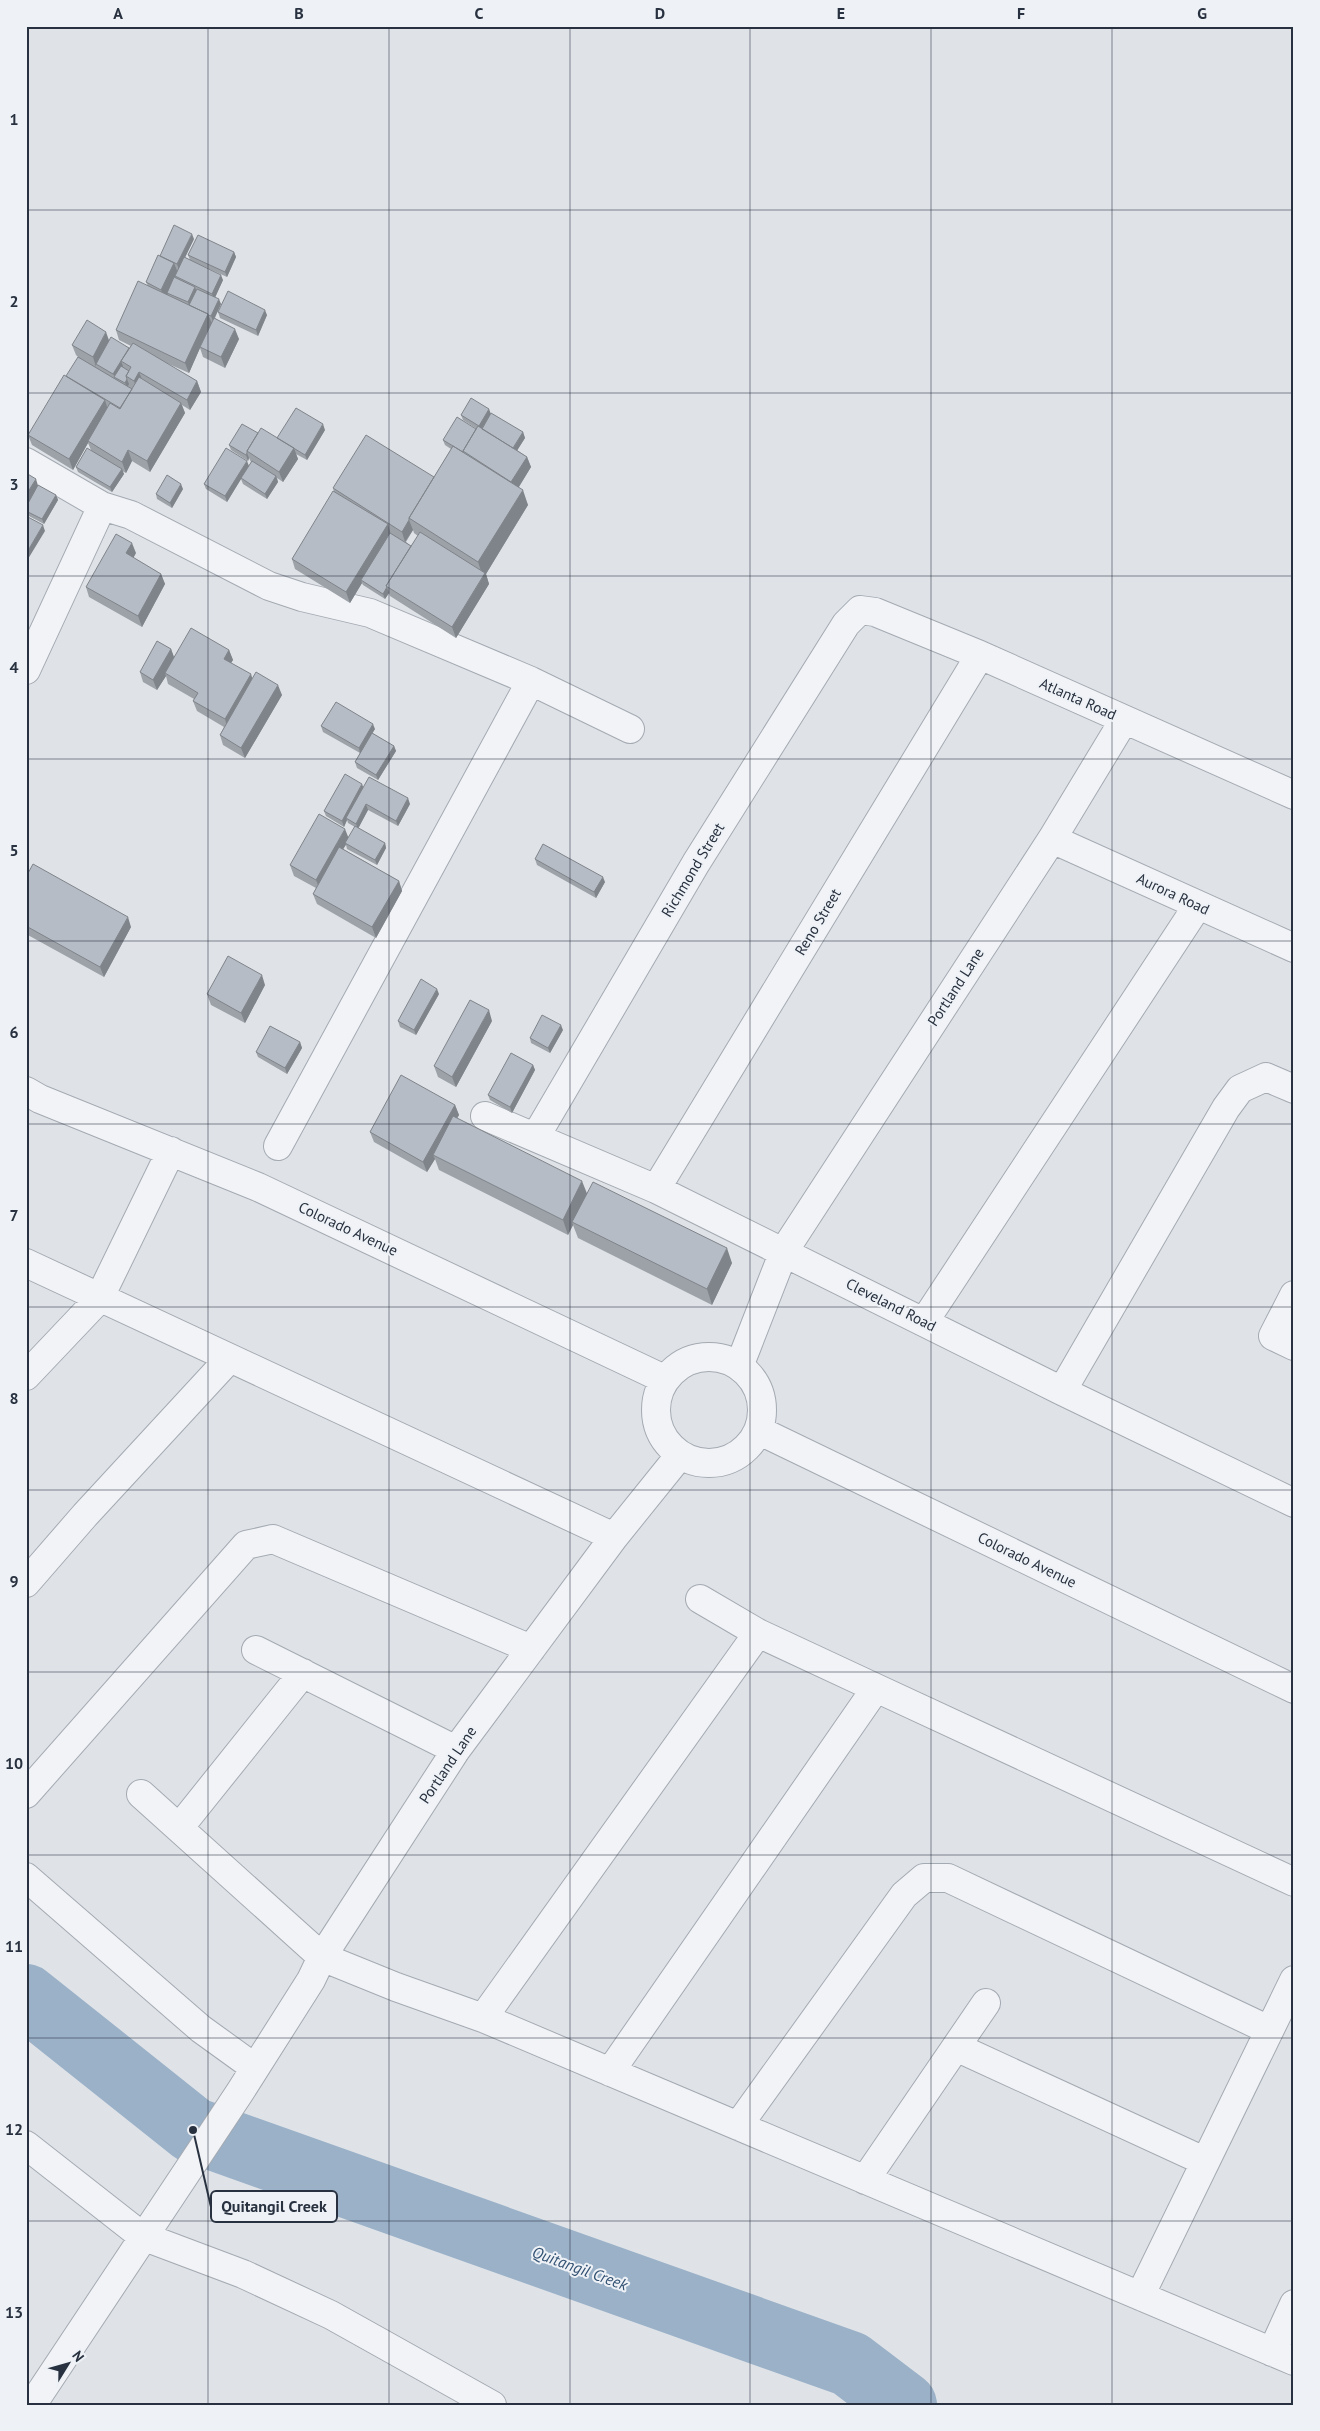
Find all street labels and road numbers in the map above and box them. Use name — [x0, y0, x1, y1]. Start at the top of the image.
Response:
street label: Atlanta Road — [1037, 673, 1120, 724]
street label: Richmond Street — [657, 819, 728, 920]
street label: Aurora Road — [1134, 868, 1213, 919]
street label: Reno Street — [790, 885, 845, 959]
street label: Portland Lane — [923, 944, 988, 1029]
street label: Colorado Avenue — [295, 1197, 401, 1260]
street label: Cleveland Road — [843, 1274, 940, 1335]
street label: Colorado Avenue — [975, 1527, 1080, 1592]
street label: Portland Lane — [415, 1722, 480, 1807]

